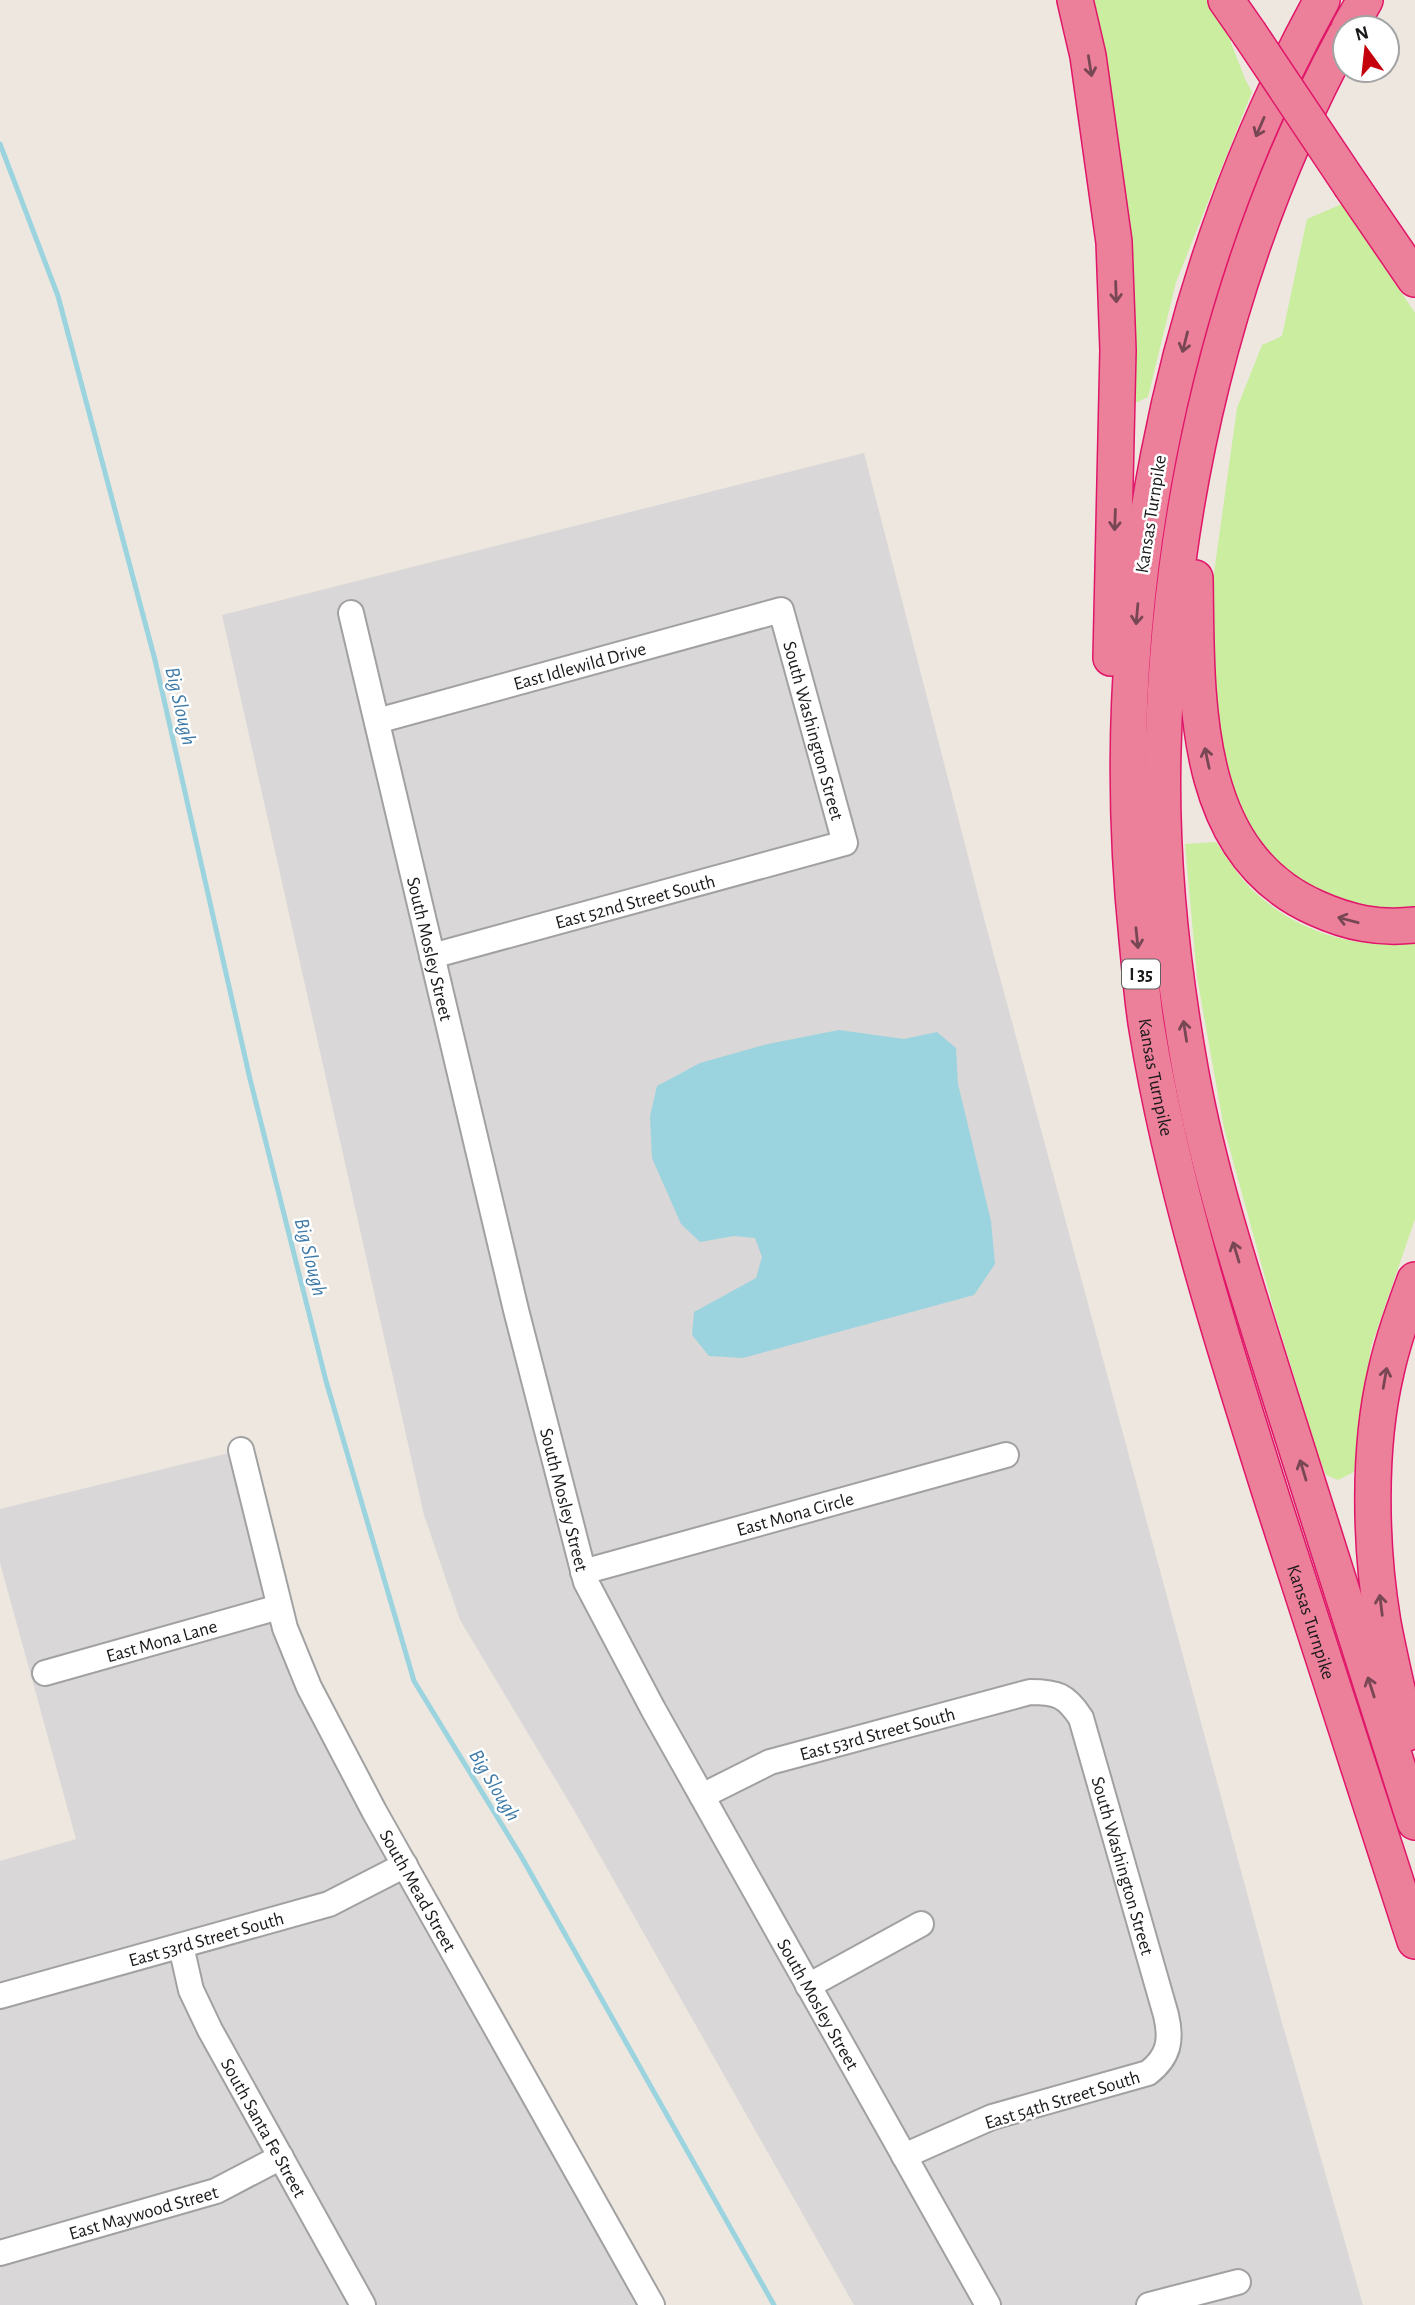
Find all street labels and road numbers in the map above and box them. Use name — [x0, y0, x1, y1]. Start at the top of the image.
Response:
street label: Kansas Turnpike — [1133, 454, 1170, 575]
street label: South Washington Street — [779, 639, 846, 823]
street label: East Idlewild Drive — [512, 640, 648, 694]
street label: East 52nd Street South — [553, 872, 717, 933]
street label: South Mosley Street — [403, 875, 455, 1023]
road number: I 35 — [1122, 959, 1160, 988]
street label: Kansas Turnpike — [1134, 1017, 1176, 1138]
street label: South Mosley Street — [536, 1426, 591, 1574]
street label: East Mona Circle — [735, 1490, 856, 1540]
street label: Kansas Turnpike — [1283, 1562, 1338, 1682]
street label: East Mona Lane — [104, 1617, 219, 1666]
street label: East 53rd Street South — [798, 1705, 957, 1765]
street label: South Washington Street — [1087, 1775, 1156, 1958]
street label: South Mead Street — [376, 1827, 459, 1955]
street label: East 53rd Street South — [127, 1909, 286, 1971]
street label: South Mosley Street — [773, 1936, 862, 2073]
street label: South Santa Fe Street — [217, 2055, 309, 2201]
street label: East 54th Street South — [983, 2068, 1142, 2133]
street label: East Maywood Street — [67, 2183, 220, 2244]

